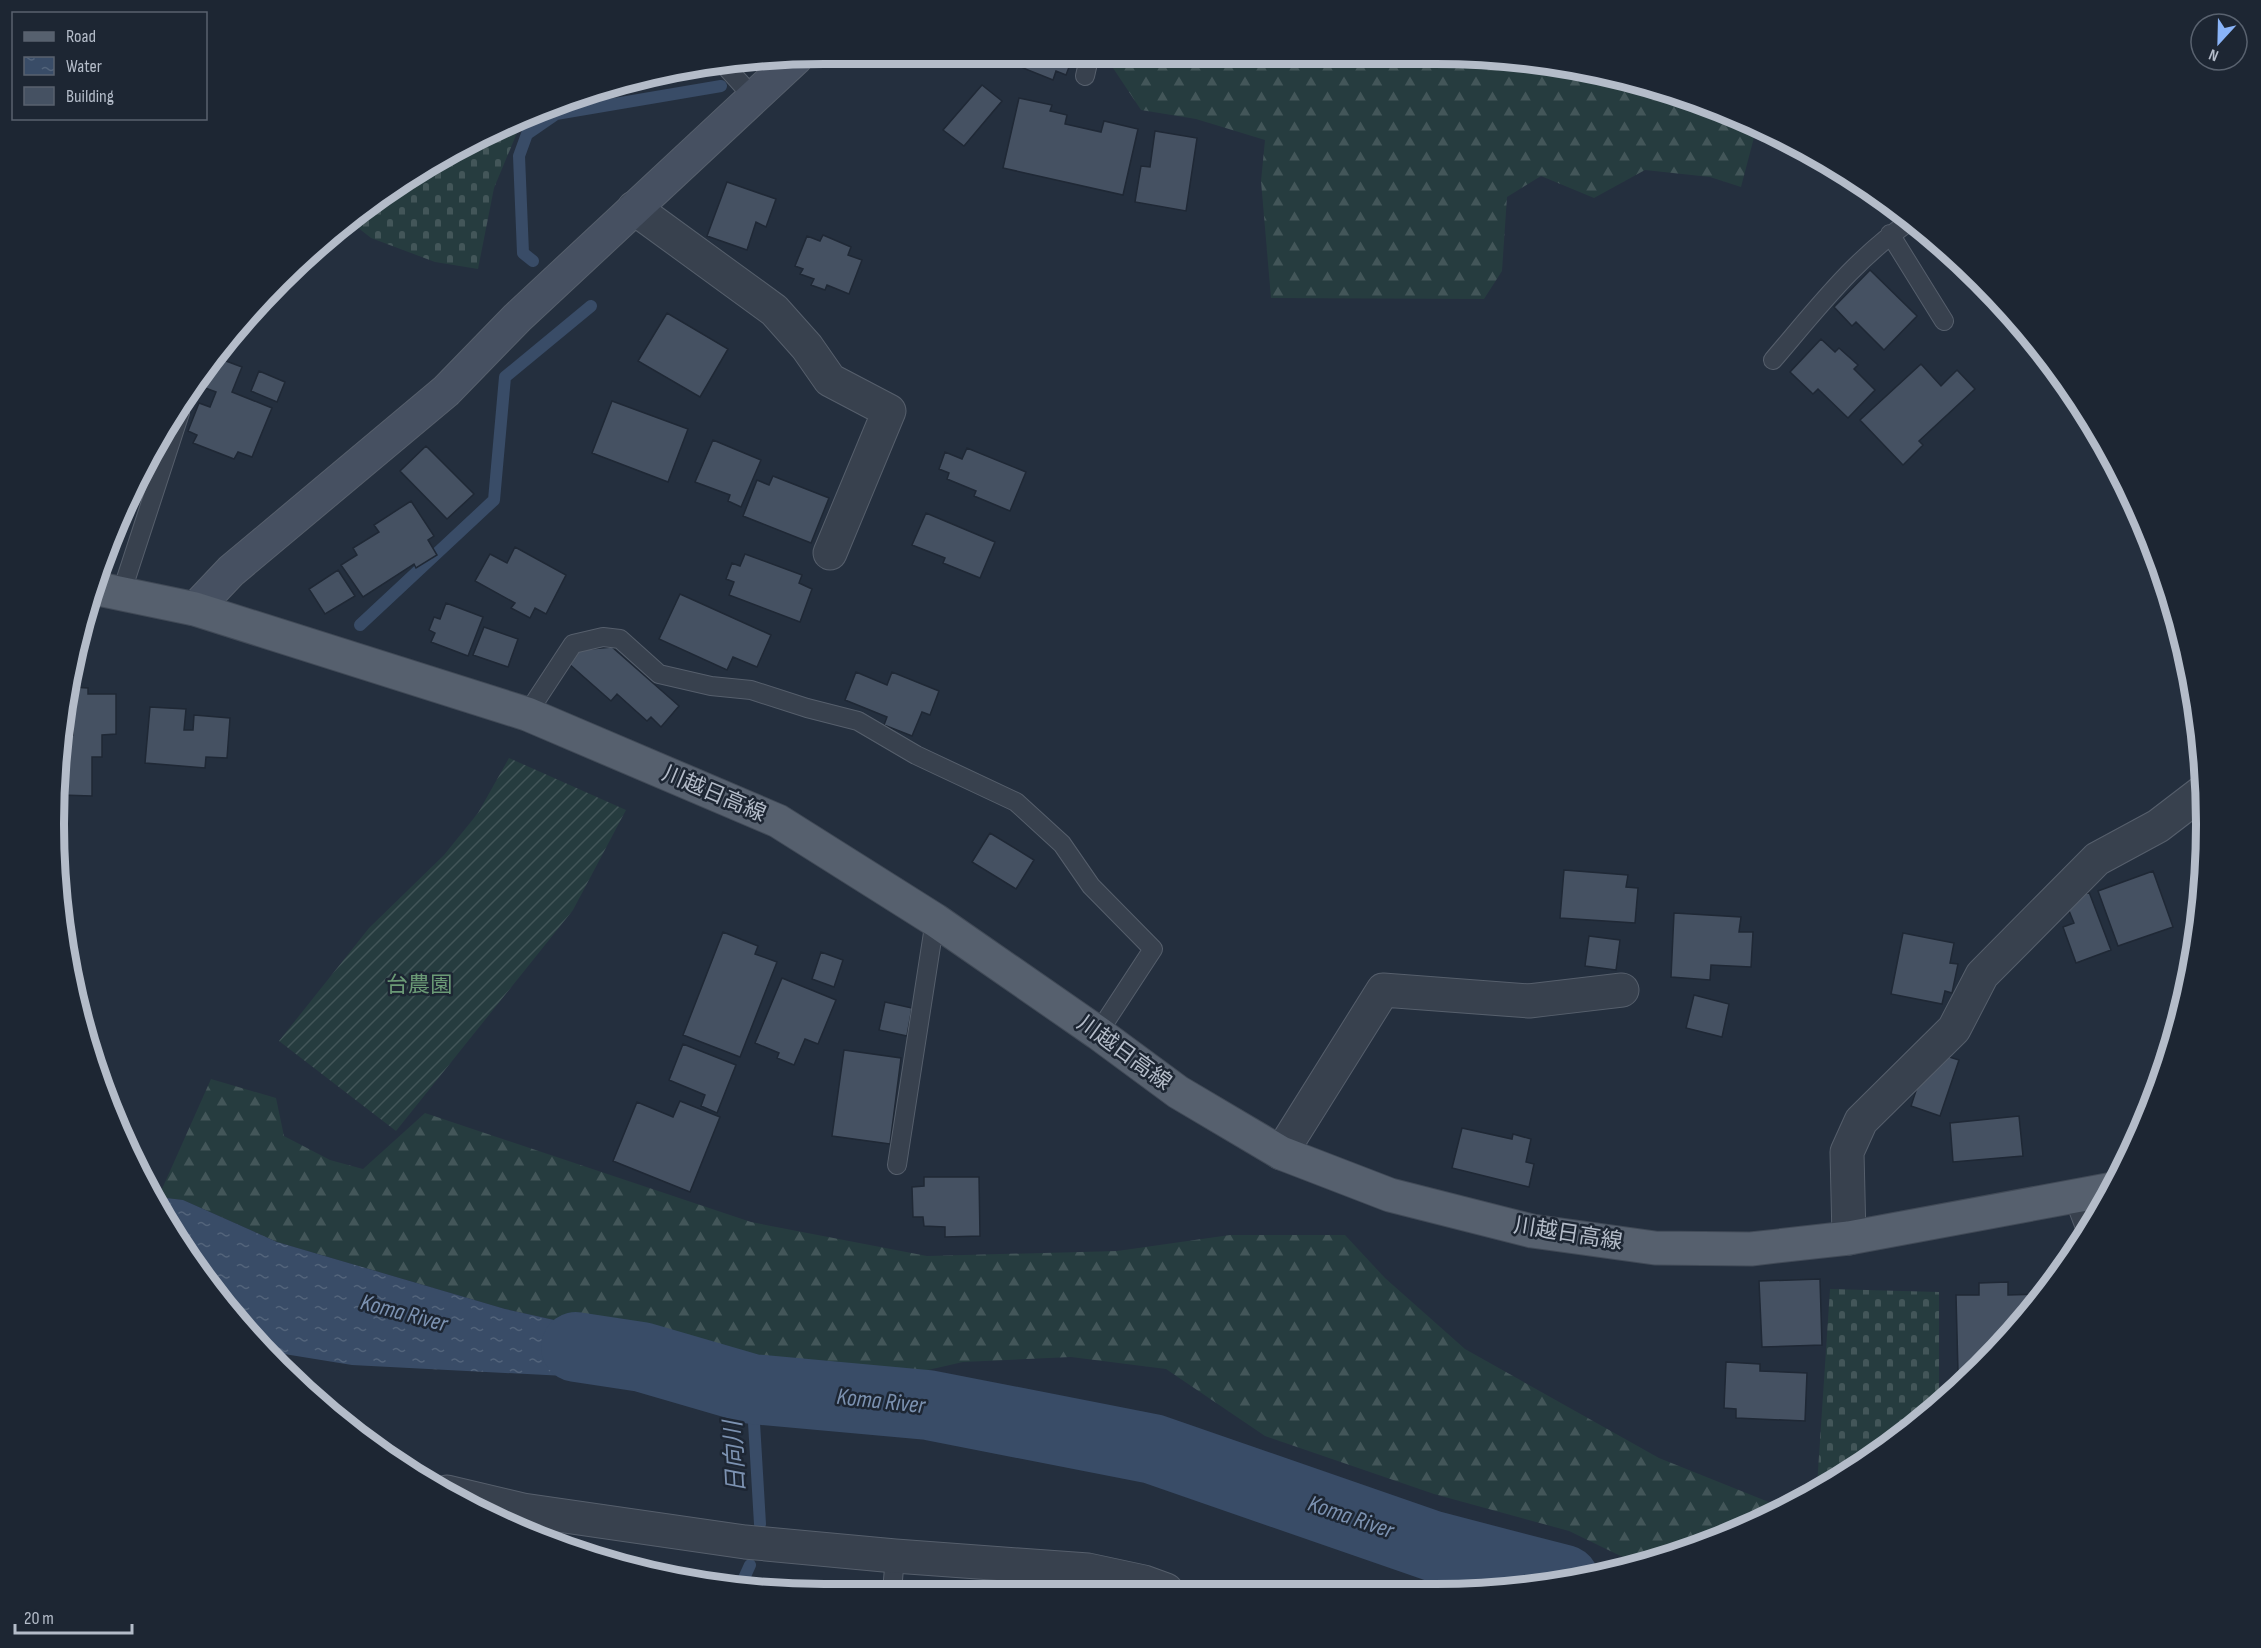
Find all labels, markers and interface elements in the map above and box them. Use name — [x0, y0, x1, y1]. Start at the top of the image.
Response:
legend — [12, 12, 207, 120]
north arrow — [2189, 12, 2249, 72]
text: Road — [66, 26, 96, 47]
text: N — [2206, 44, 2221, 65]
text: Water — [66, 56, 102, 77]
text: Building — [66, 86, 114, 107]
street label: 川越日高線 — [658, 760, 770, 828]
park label: 台農園 — [386, 972, 452, 999]
street label: 川越日高線 — [1072, 1010, 1176, 1096]
street label: 川越日高線 — [1512, 1212, 1624, 1256]
water label: Koma River — [357, 1288, 452, 1339]
water label: Koma River — [835, 1382, 928, 1420]
water label: 日向川 — [718, 1417, 751, 1494]
water label: Koma River — [1304, 1489, 1399, 1546]
scale bar — [15, 1597, 132, 1635]
text: 20 m — [24, 1608, 54, 1629]

